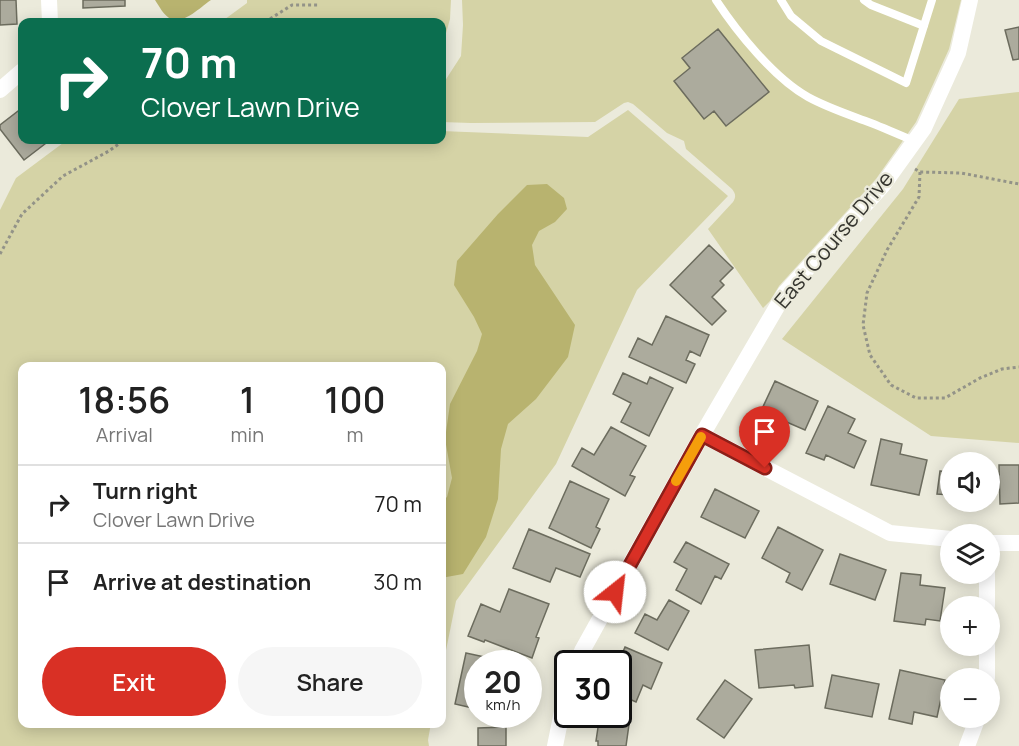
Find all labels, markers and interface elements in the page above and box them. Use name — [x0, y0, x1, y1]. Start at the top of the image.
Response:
text: 70 m — [141, 33, 237, 91]
icon: right — [42, 42, 120, 120]
text: Clover Lawn Drive — [141, 88, 360, 125]
street label: East Course Drive — [768, 165, 899, 314]
text: 18:56 — [78, 375, 170, 424]
text: 1 — [240, 375, 255, 424]
text: 100 — [324, 375, 386, 424]
pin — [739, 406, 790, 468]
icon: arrive — [748, 415, 781, 448]
text: Arrival — [96, 421, 153, 448]
text: min — [231, 421, 264, 448]
text: m — [347, 421, 364, 448]
map controls — [940, 452, 1000, 728]
button: sound — [940, 452, 1000, 512]
text: Turn right — [93, 476, 198, 506]
icon: right — [42, 488, 75, 521]
text: 70 m — [374, 489, 422, 519]
text: Clover Lawn Drive — [93, 506, 255, 533]
button: layers — [940, 524, 1000, 584]
position arrow — [583, 560, 647, 624]
icon: arrive — [42, 566, 75, 599]
text: Arrive at destination — [93, 567, 311, 597]
text: 30 m — [373, 567, 422, 597]
button: + — [940, 596, 1000, 656]
button: Exit — [42, 647, 226, 716]
button: Share — [238, 647, 422, 716]
speed limit sign: 30 — [554, 650, 632, 728]
text: 20 — [484, 661, 522, 702]
button: − — [940, 668, 1000, 728]
text: km/h — [486, 694, 520, 715]

